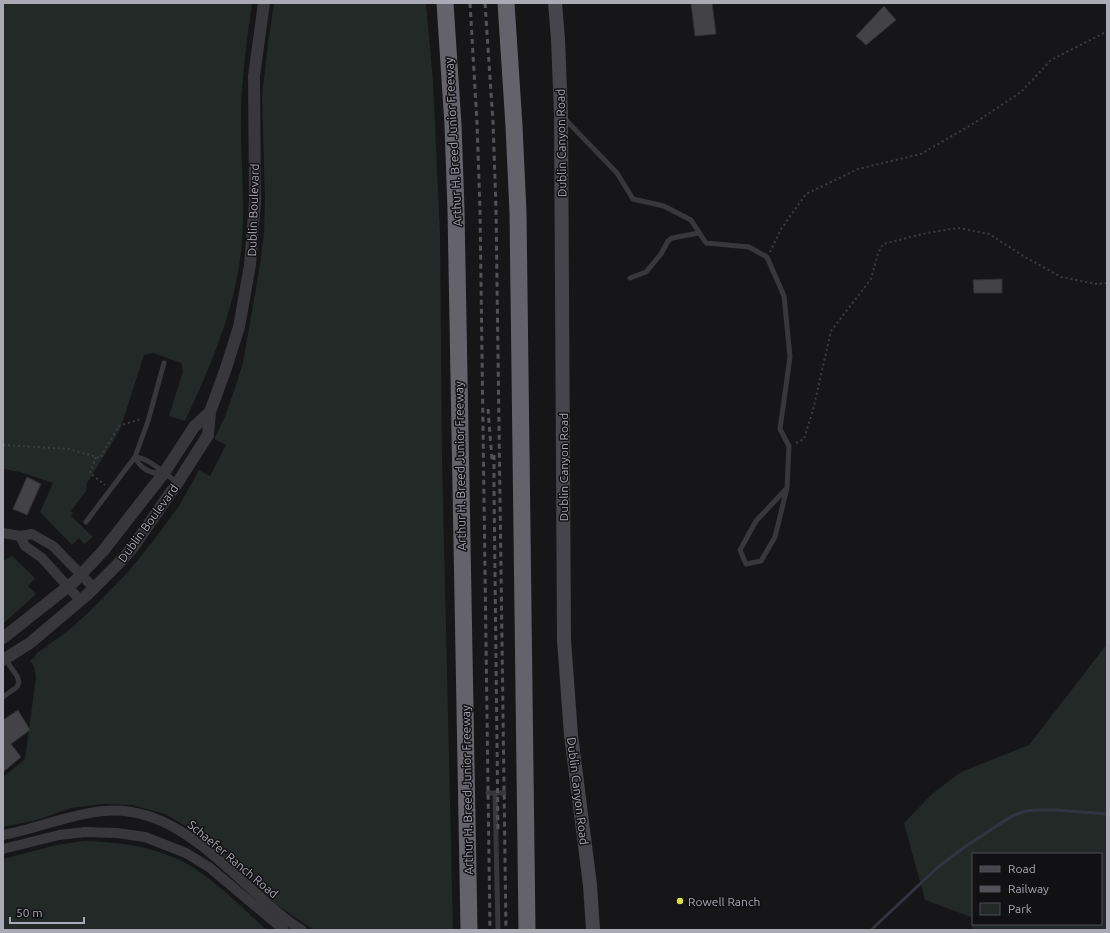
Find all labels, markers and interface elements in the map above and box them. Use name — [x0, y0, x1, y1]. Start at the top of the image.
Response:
street label: Arthur H. Breed Junior Freeway — [442, 57, 464, 227]
street label: Dublin Canyon Road — [554, 89, 568, 197]
street label: Dublin Boulevard — [245, 163, 261, 257]
street label: Arthur H. Breed Junior Freeway — [452, 381, 468, 551]
street label: Dublin Canyon Road — [557, 413, 570, 521]
street label: Dublin Boulevard — [115, 482, 181, 564]
street label: Arthur H. Breed Junior Freeway — [459, 705, 475, 875]
street label: Dublin Canyon Road — [565, 736, 591, 846]
street label: Schaefer Ranch Road — [185, 818, 281, 900]
legend — [972, 853, 1102, 925]
text: Road — [1008, 862, 1036, 875]
text: Railway — [1008, 882, 1049, 895]
place label: Rowell Ranch — [688, 895, 760, 908]
marker: Rowell Ranch — [675, 896, 685, 906]
scale bar — [10, 899, 84, 925]
text: Park — [1008, 902, 1032, 915]
text: 50 m — [16, 906, 43, 919]

